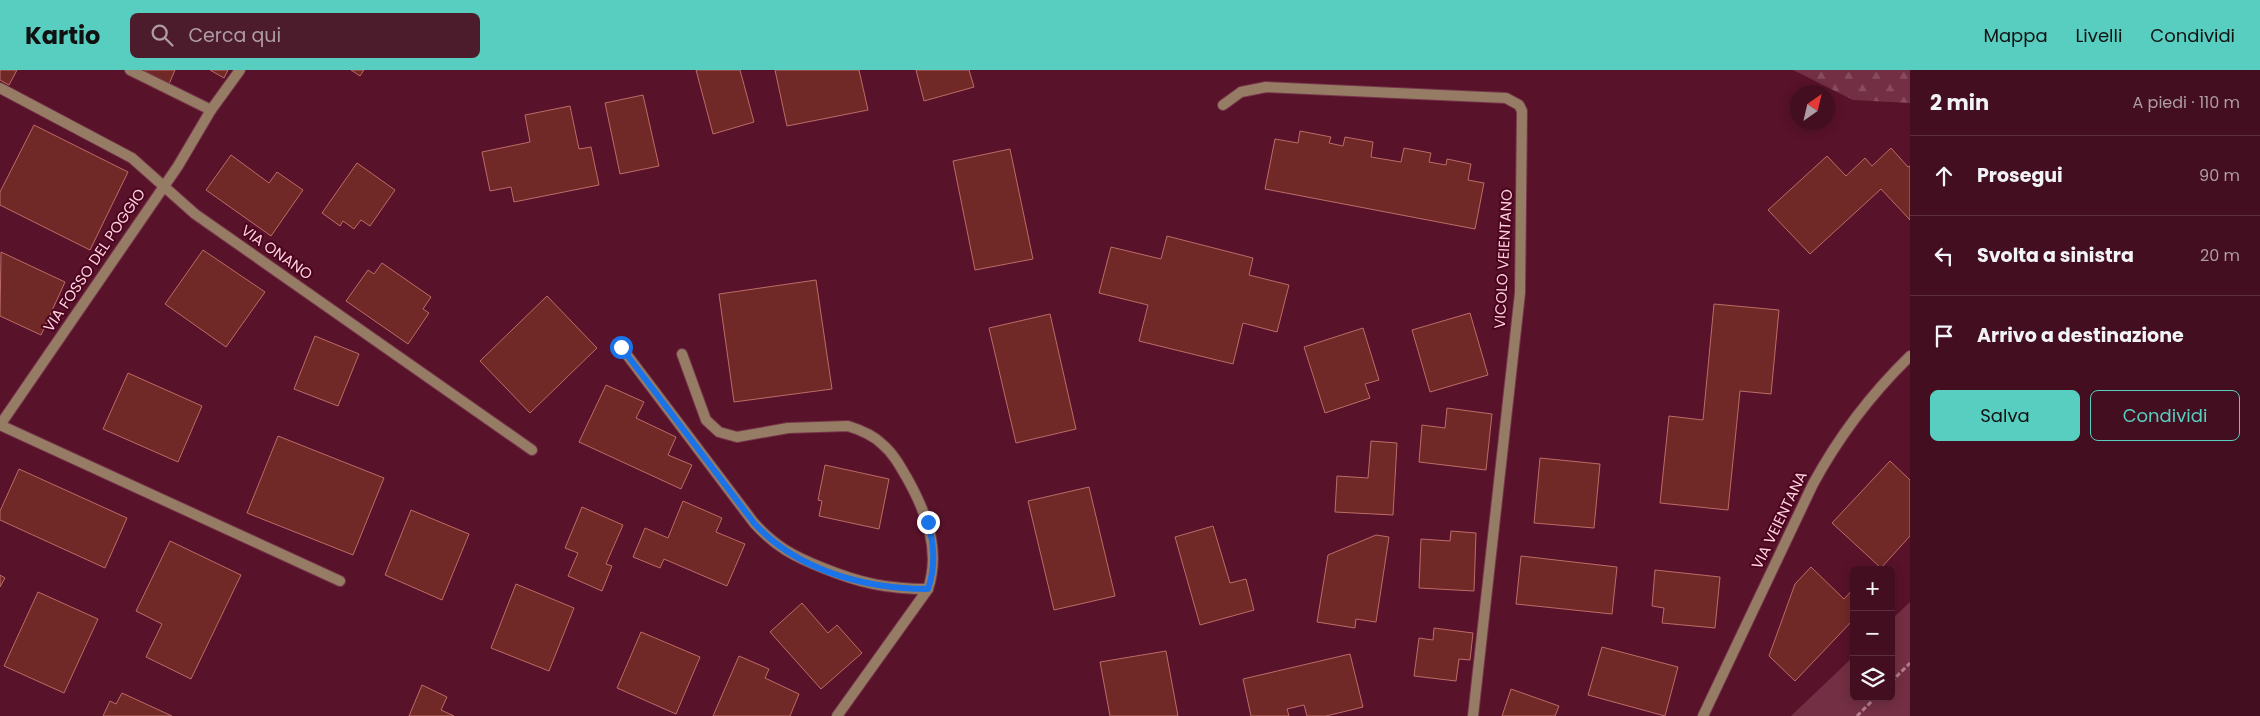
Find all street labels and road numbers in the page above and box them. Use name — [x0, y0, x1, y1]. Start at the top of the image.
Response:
street label: VIA FOSSO DEL POGGIO — [38, 184, 150, 336]
street label: VICOLO VEIENTANO — [1489, 188, 1517, 329]
street label: VIA ONANO — [237, 220, 317, 284]
street label: VIA VEIENTANA — [1746, 467, 1812, 573]

